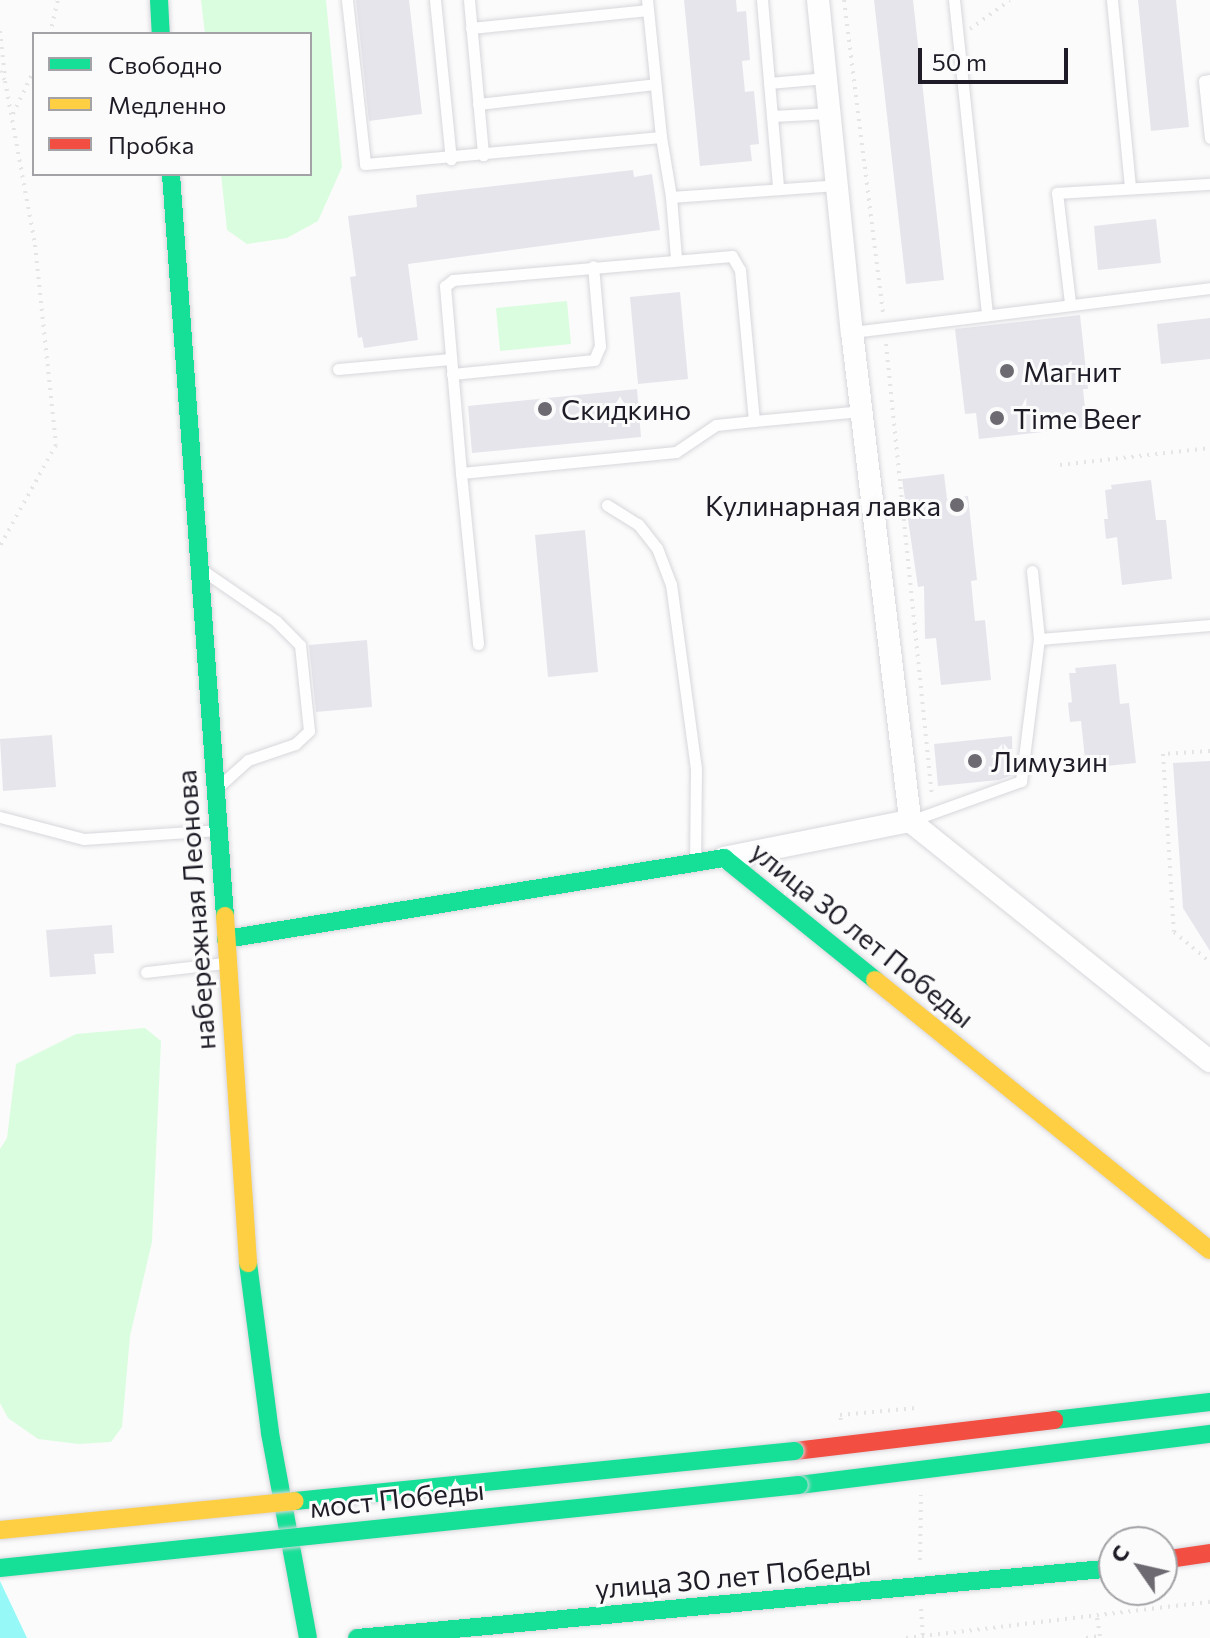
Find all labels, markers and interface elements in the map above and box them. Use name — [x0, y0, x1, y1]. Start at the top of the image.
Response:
legend — [32, 32, 312, 176]
scale bar — [922, 32, 1072, 82]
text: 50 m — [932, 47, 987, 76]
text: Свободно — [108, 50, 222, 79]
text: Медленно — [108, 90, 226, 119]
text: Пробка — [108, 130, 194, 159]
place label: Магнит — [1023, 354, 1122, 388]
marker: Магнит — [998, 362, 1016, 380]
place label: Скидкино — [561, 392, 691, 426]
marker: Скидкино — [536, 400, 554, 418]
place label: Time Beer — [1013, 401, 1142, 435]
marker: Time Beer — [988, 409, 1006, 427]
place label: Кулинарная лавка — [705, 488, 941, 522]
marker: Кулинарная лавка — [948, 496, 966, 514]
place label: Лимузин — [991, 744, 1108, 778]
marker: Лимузин — [966, 752, 984, 770]
street label: набережная Леонова — [168, 769, 222, 1051]
street label: улица 30 лет Победы — [745, 834, 981, 1034]
street label: мост Победы — [308, 1472, 486, 1524]
north arrow — [1098, 1526, 1178, 1606]
text: С — [1104, 1540, 1135, 1567]
street label: улица 30 лет Победы — [594, 1547, 872, 1605]

